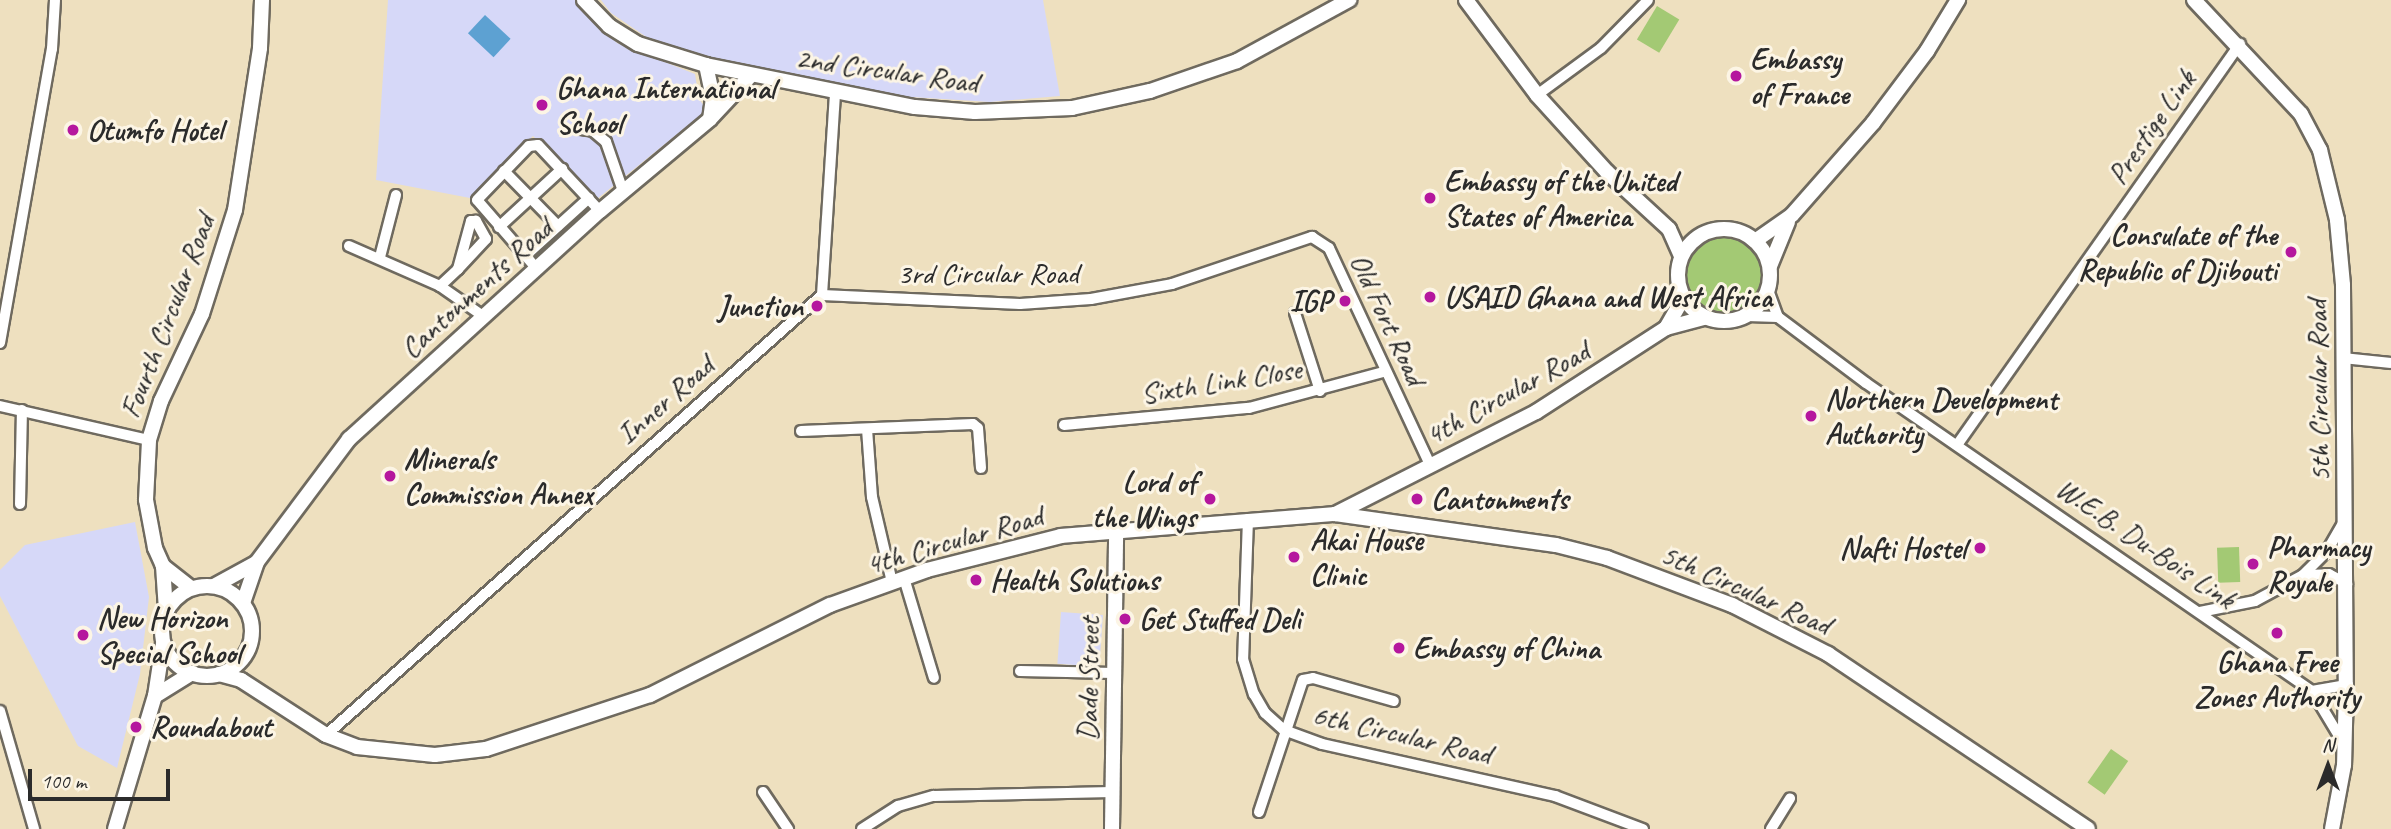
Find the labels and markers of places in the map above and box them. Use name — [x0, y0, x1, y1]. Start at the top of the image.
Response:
place label: Embassy of France — [1750, 41, 1850, 111]
marker: Embassy of France — [1728, 68, 1744, 84]
place label: Ghana International School — [556, 70, 773, 140]
marker: Ghana International School — [534, 97, 550, 113]
place label: Otumfo Hotel — [87, 112, 223, 148]
marker: Otumfo Hotel — [65, 122, 81, 138]
place label: Embassy of the United States of America — [1444, 163, 1677, 233]
marker: Embassy of the United States of America — [1422, 190, 1438, 206]
place label: Consulate of the Republic of Djibouti — [2078, 217, 2277, 288]
marker: Consulate of the Republic of Djibouti — [2283, 244, 2299, 260]
place label: USAID Ghana and West Africa — [1444, 279, 1773, 315]
place label: IGP — [1290, 283, 1331, 319]
place label: Junction — [718, 288, 803, 324]
marker: USAID Ghana and West Africa — [1422, 289, 1438, 305]
marker: IGP — [1337, 293, 1353, 309]
marker: Junction — [809, 298, 825, 314]
place label: Northern Development Authority — [1825, 381, 2057, 452]
marker: Northern Development Authority — [1803, 408, 1819, 424]
place label: Minerals Commission Annex — [404, 441, 592, 512]
place label: Lord of the Wings — [1091, 464, 1196, 534]
marker: Minerals Commission Annex — [382, 468, 398, 484]
place label: Cantonments — [1431, 481, 1568, 517]
marker: Lord of the Wings — [1202, 491, 1218, 507]
marker: Cantonments — [1409, 491, 1425, 507]
place label: Akai House Clinic — [1310, 522, 1423, 592]
place label: Pharmacy Royale — [2267, 529, 2370, 600]
place label: Nafti Hostel — [1840, 530, 1966, 566]
marker: Nafti Hostel — [1972, 540, 1988, 556]
marker: Akai House Clinic — [1284, 547, 1304, 567]
marker: Pharmacy Royale — [2245, 556, 2261, 572]
place label: Health Solutions — [990, 562, 1159, 598]
marker: Health Solutions — [968, 572, 984, 588]
place label: New Horizon Special School — [97, 600, 241, 670]
place label: Get Stuffed Deli — [1139, 601, 1301, 637]
marker: Get Stuffed Deli — [1117, 611, 1133, 627]
marker: Ghana Free Zones Authority — [2269, 625, 2285, 641]
marker: New Horizon Special School — [75, 627, 91, 643]
place label: Embassy of China — [1413, 630, 1599, 666]
marker: Embassy of China — [1391, 640, 1407, 656]
place label: Ghana Free Zones Authority — [2195, 644, 2359, 714]
place label: Roundabout — [150, 709, 272, 745]
marker: Roundabout — [128, 719, 144, 735]

